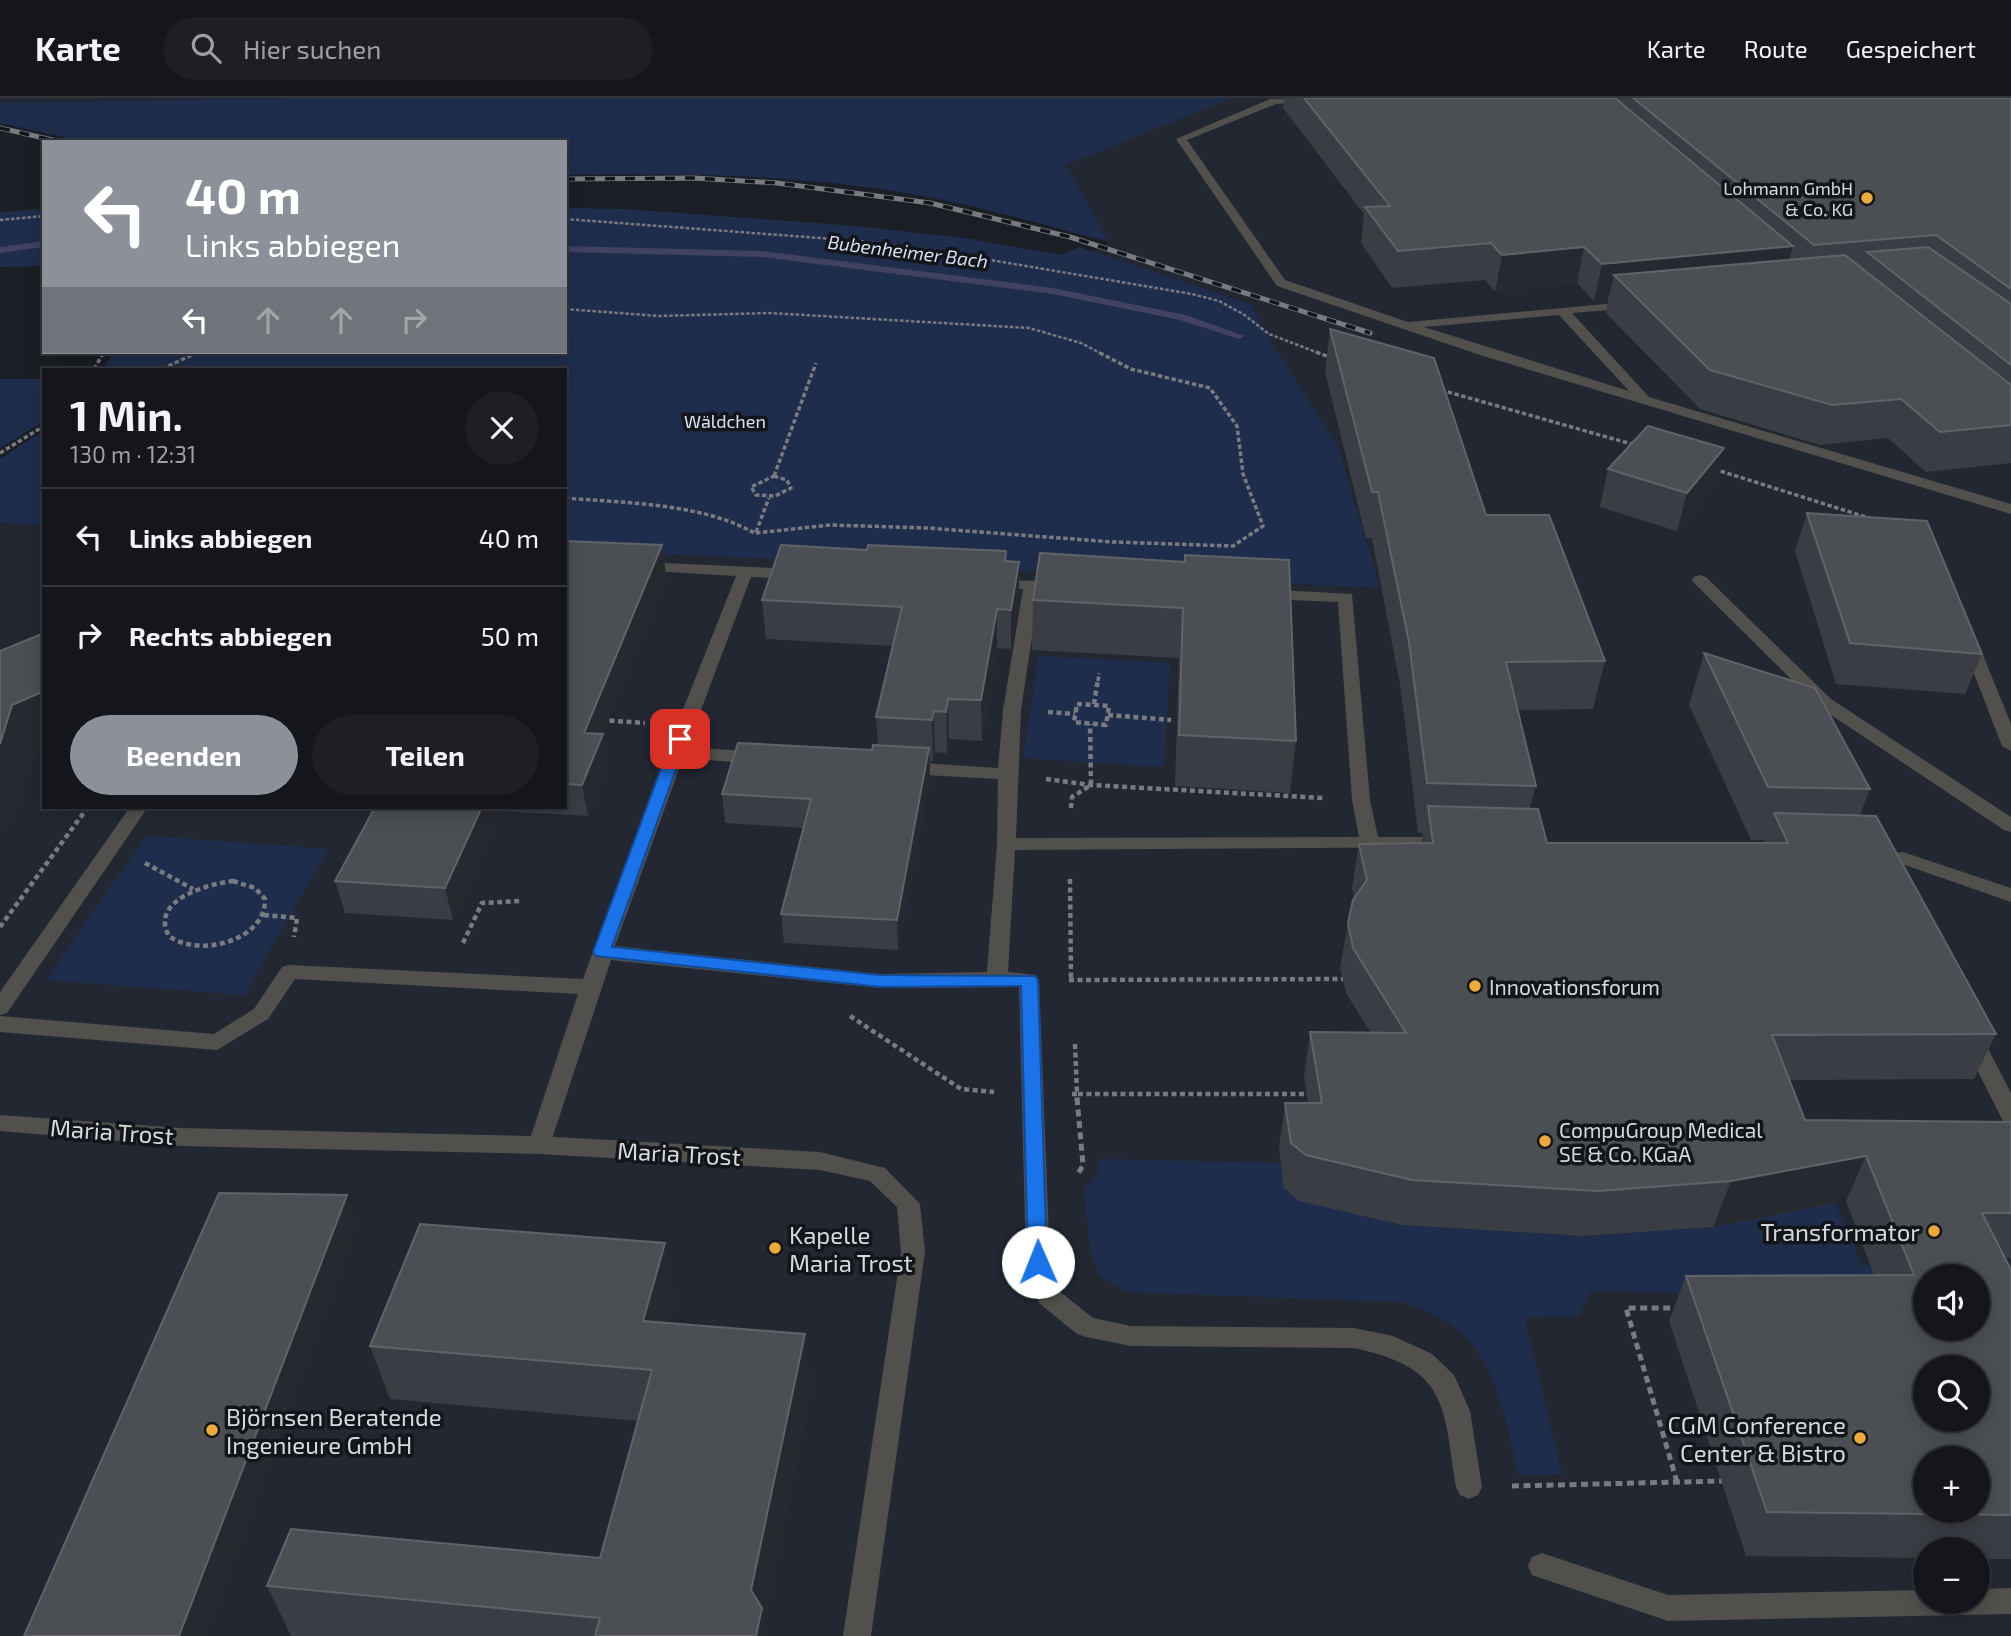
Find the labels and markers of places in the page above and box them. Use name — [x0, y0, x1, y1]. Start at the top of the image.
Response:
place label: Lohmann GmbH & Co. KG — [1723, 177, 1853, 220]
marker: Lohmann GmbH & Co. KG — [1859, 190, 1875, 206]
pin — [650, 709, 710, 769]
place label: Innovationsforum — [1489, 974, 1660, 999]
marker: Innovationsforum — [1467, 978, 1483, 994]
place label: CompuGroup Medical SE & Co. KGaA — [1559, 1117, 1763, 1166]
marker: CompuGroup Medical SE & Co. KGaA — [1537, 1133, 1553, 1149]
place label: Transformator — [1761, 1217, 1920, 1246]
place label: Kapelle Maria Trost — [789, 1220, 913, 1277]
marker: Transformator — [1926, 1223, 1942, 1239]
marker: Kapelle Maria Trost — [767, 1240, 783, 1256]
place label: Björnsen Beratende Ingenieure GmbH — [226, 1402, 442, 1459]
place label: CGM Conference Center & Bistro — [1667, 1410, 1846, 1467]
marker: Björnsen Beratende Ingenieure GmbH — [204, 1422, 220, 1438]
marker: CGM Conference Center & Bistro — [1852, 1430, 1868, 1446]

